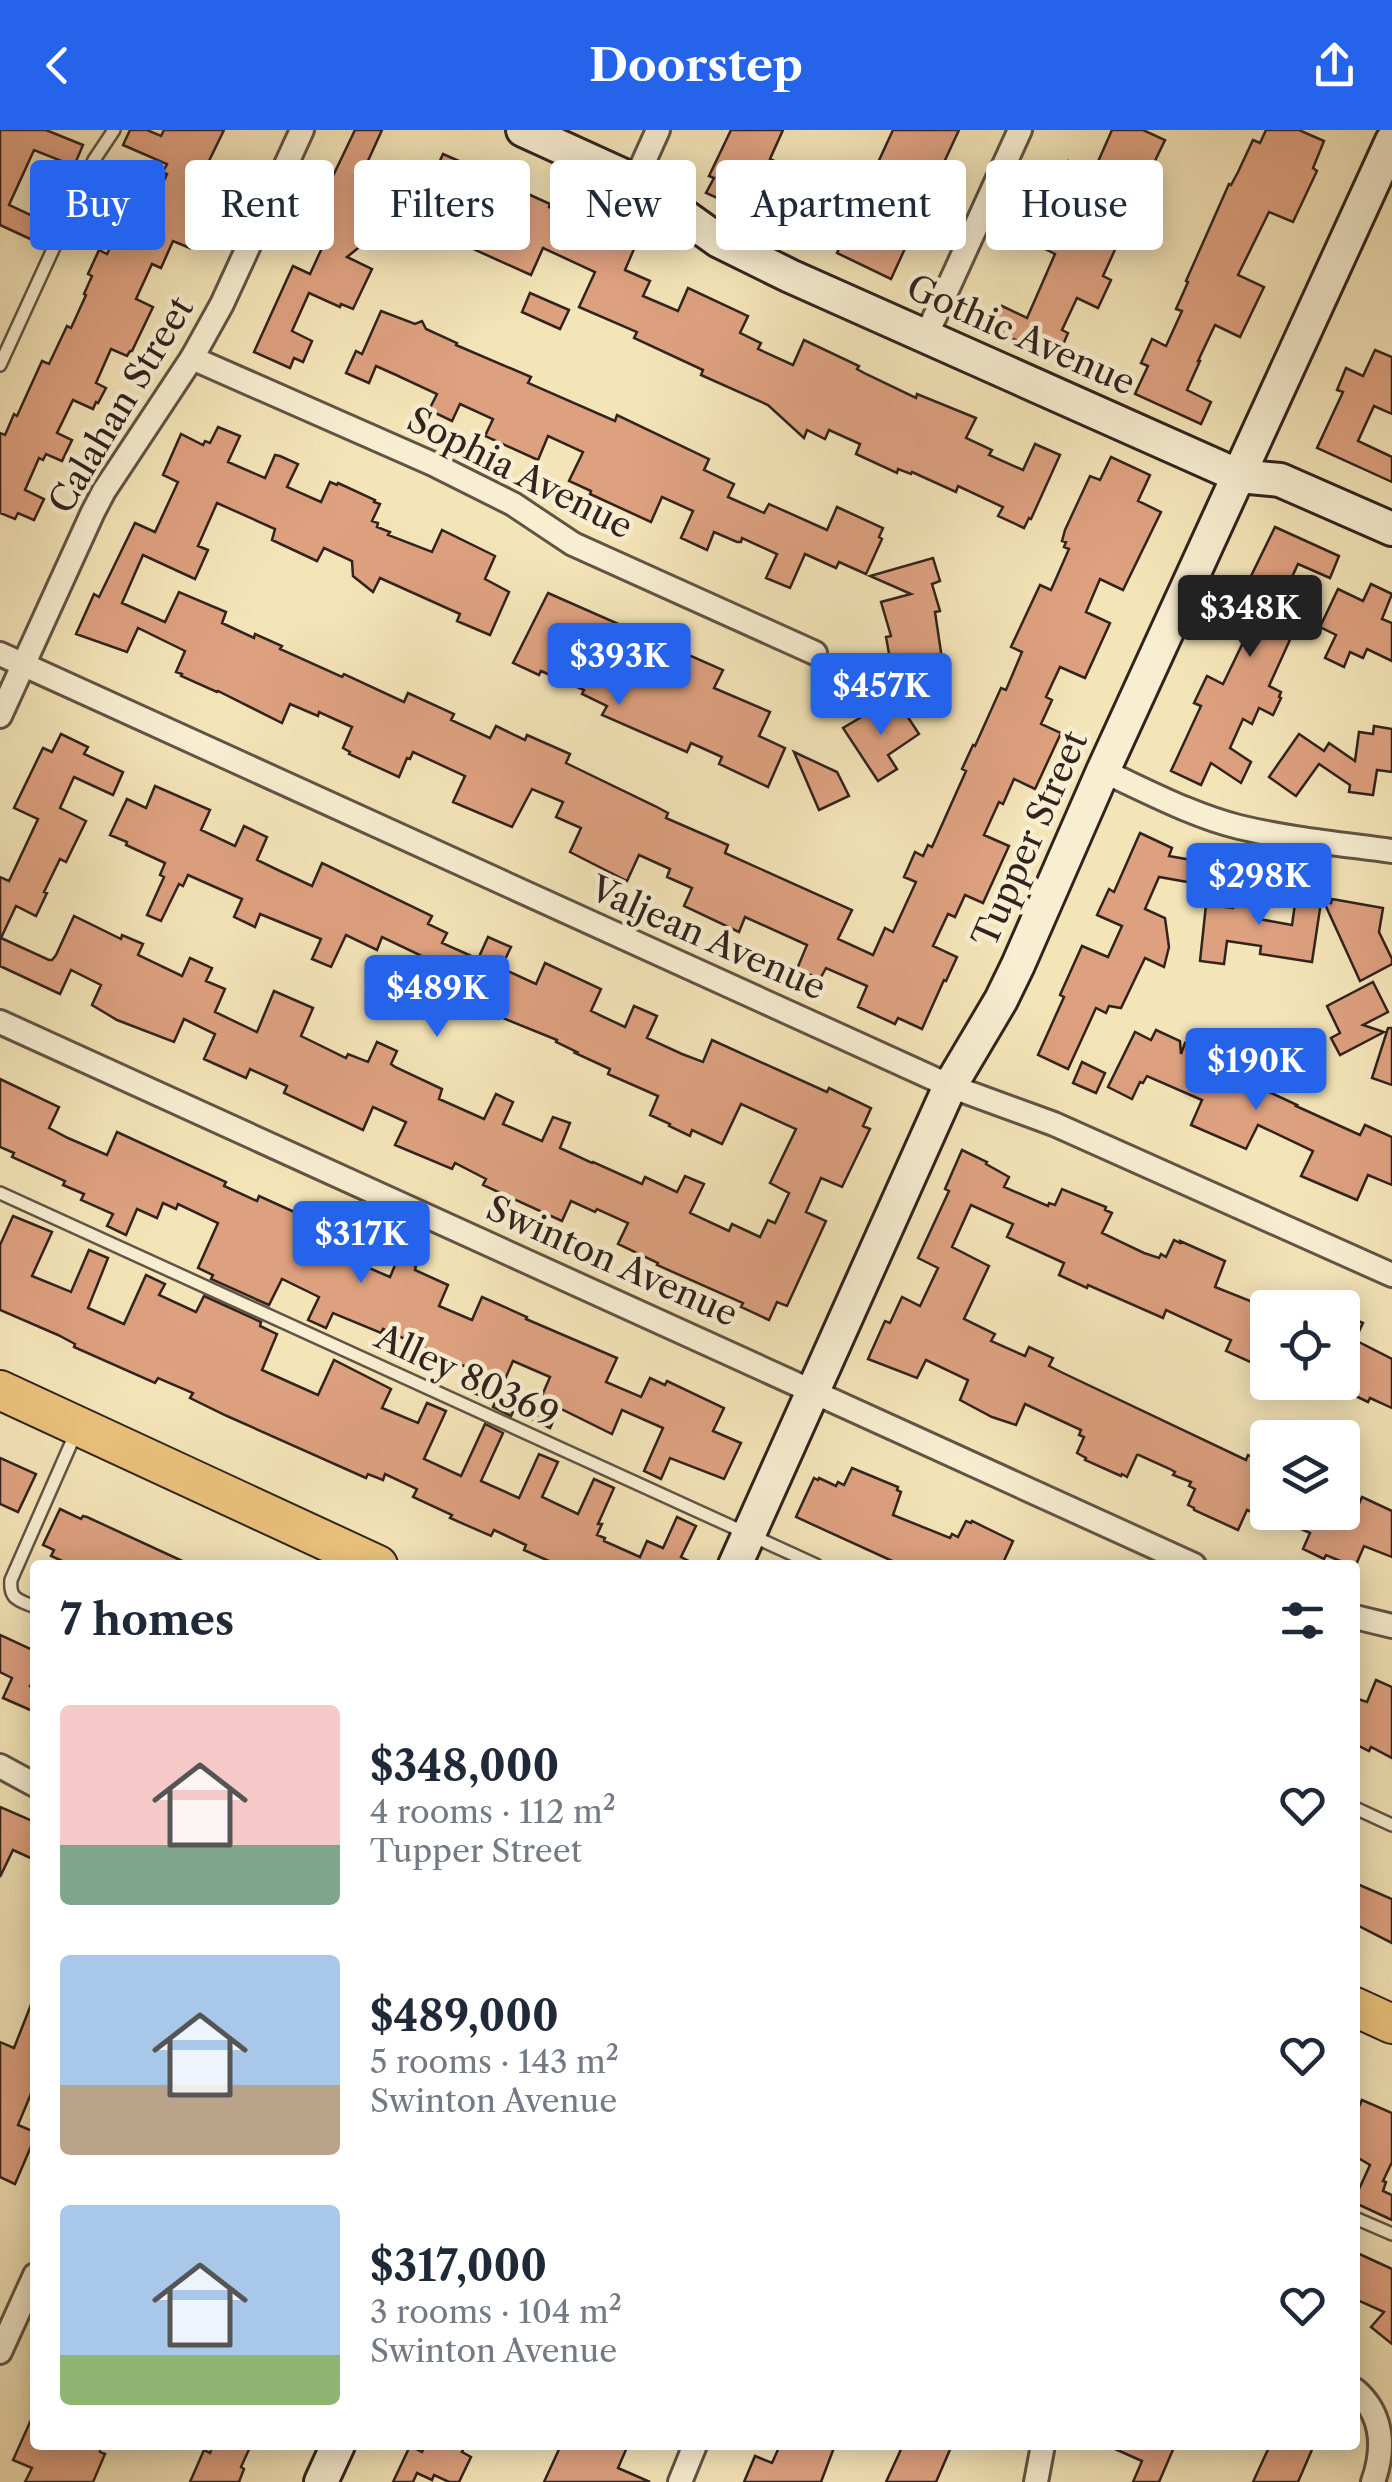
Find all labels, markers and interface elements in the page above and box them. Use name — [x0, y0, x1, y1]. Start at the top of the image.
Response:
text: Doorstep — [589, 37, 803, 93]
icon: back — [30, 38, 85, 93]
icon: share — [1307, 38, 1362, 93]
chip: Buy — [30, 160, 165, 250]
chip: Rent — [185, 160, 334, 250]
chip: Filters — [354, 160, 530, 250]
chip: New — [550, 160, 696, 250]
chip: Apartment — [716, 160, 966, 250]
chip: House — [986, 160, 1163, 250]
street label: Gothic Avenue — [900, 265, 1142, 404]
street label: Calahan Street — [39, 288, 202, 521]
street label: Sophia Avenue — [400, 397, 640, 548]
pin: $348K — [1180, 575, 1320, 660]
text: $348K — [1200, 588, 1300, 627]
pin: $393K — [549, 623, 689, 708]
text: $393K — [570, 636, 668, 675]
pin: $457K — [811, 653, 951, 738]
text: $457K — [833, 666, 929, 705]
street label: Tupper Street — [963, 724, 1097, 953]
pin: $298K — [1189, 843, 1329, 928]
text: $298K — [1208, 856, 1310, 895]
street label: Valjean Avenue — [583, 866, 833, 1009]
pin: $489K — [367, 955, 507, 1040]
text: $489K — [386, 968, 488, 1007]
pin: $190K — [1186, 1028, 1326, 1113]
text: $190K — [1207, 1041, 1305, 1080]
street label: Swinton Avenue — [480, 1186, 744, 1335]
pin: $317K — [291, 1201, 431, 1286]
text: $317K — [315, 1214, 407, 1253]
map controls — [1250, 1290, 1360, 1530]
button: locate — [1250, 1290, 1360, 1400]
street label: Alley 80369 — [368, 1314, 565, 1437]
button: layers — [1250, 1420, 1360, 1530]
icon: filters — [1275, 1593, 1330, 1648]
text: 7 homes — [60, 1594, 234, 1646]
text: $348,000 — [370, 1740, 559, 1792]
icon: home — [140, 1745, 260, 1865]
icon: heart — [1275, 1778, 1330, 1833]
text: 4 rooms · 112 m² — [370, 1792, 616, 1831]
text: Tupper Street — [370, 1831, 582, 1870]
text: $489,000 — [370, 1990, 559, 2042]
icon: home — [140, 1995, 260, 2115]
icon: heart — [1275, 2028, 1330, 2083]
text: 5 rooms · 143 m² — [370, 2042, 619, 2081]
text: Swinton Avenue — [370, 2081, 617, 2120]
text: $317,000 — [370, 2240, 547, 2292]
icon: home — [140, 2245, 260, 2365]
icon: heart — [1275, 2278, 1330, 2333]
text: 3 rooms · 104 m² — [370, 2292, 622, 2331]
text: Swinton Avenue — [370, 2331, 617, 2370]

